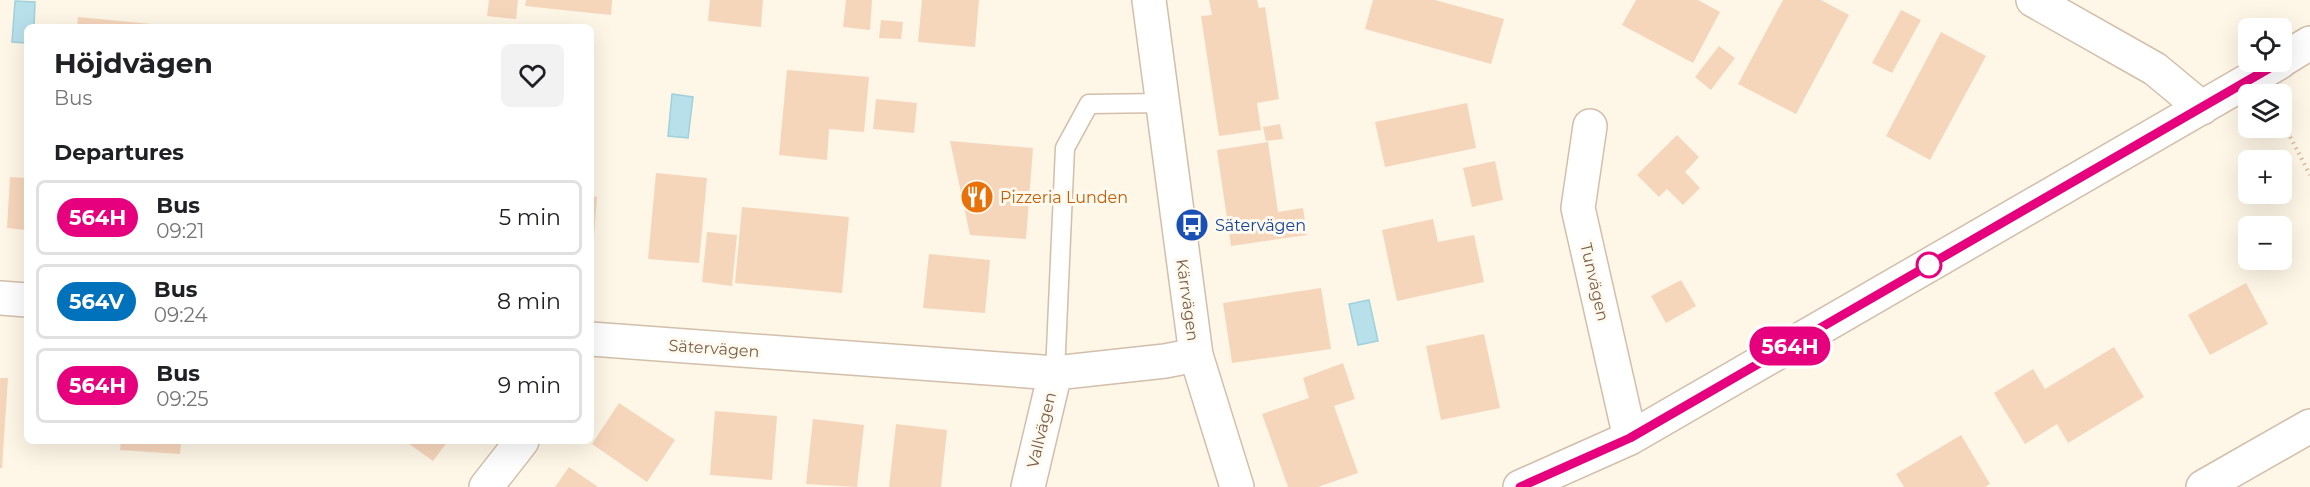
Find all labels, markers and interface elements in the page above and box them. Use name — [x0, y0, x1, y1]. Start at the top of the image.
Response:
map controls — [2238, 18, 2292, 270]
button: locate — [2238, 18, 2292, 72]
button: heart — [501, 44, 564, 107]
text: Höjdvägen — [54, 46, 213, 80]
button: layers — [2238, 84, 2292, 138]
text: Bus — [54, 86, 92, 110]
text: Departures — [54, 139, 184, 166]
button: + — [2238, 150, 2292, 204]
restaurant icon: Pizzeria Lunden — [959, 179, 995, 215]
place label: Pizzeria Lunden — [1000, 188, 1128, 207]
text: Bus — [156, 192, 200, 219]
text: 5 min — [499, 204, 561, 231]
text: 564H — [69, 205, 126, 230]
bus stop icon: Sätervägen — [1174, 207, 1210, 243]
place label: Sätervägen — [1215, 216, 1306, 235]
button: − — [2238, 216, 2292, 270]
text: 09:21 — [156, 219, 205, 243]
street label: Tunvägen — [1576, 241, 1613, 323]
unlabelled marker — [1916, 252, 1942, 278]
street label: Kärrvägen — [1172, 258, 1203, 342]
text: Bus — [154, 276, 197, 303]
text: 8 min — [497, 288, 561, 315]
text: 564V — [69, 289, 124, 314]
text: 09:24 — [154, 303, 208, 327]
line badge: 564H — [1748, 326, 1832, 366]
text: 564H — [1761, 334, 1819, 359]
street label: Sätervägen — [668, 336, 760, 361]
text: Bus — [156, 360, 200, 387]
text: 9 min — [498, 372, 561, 399]
text: 564H — [69, 373, 126, 398]
text: 09:25 — [156, 387, 209, 411]
street label: Vallvägen — [1023, 390, 1060, 470]

